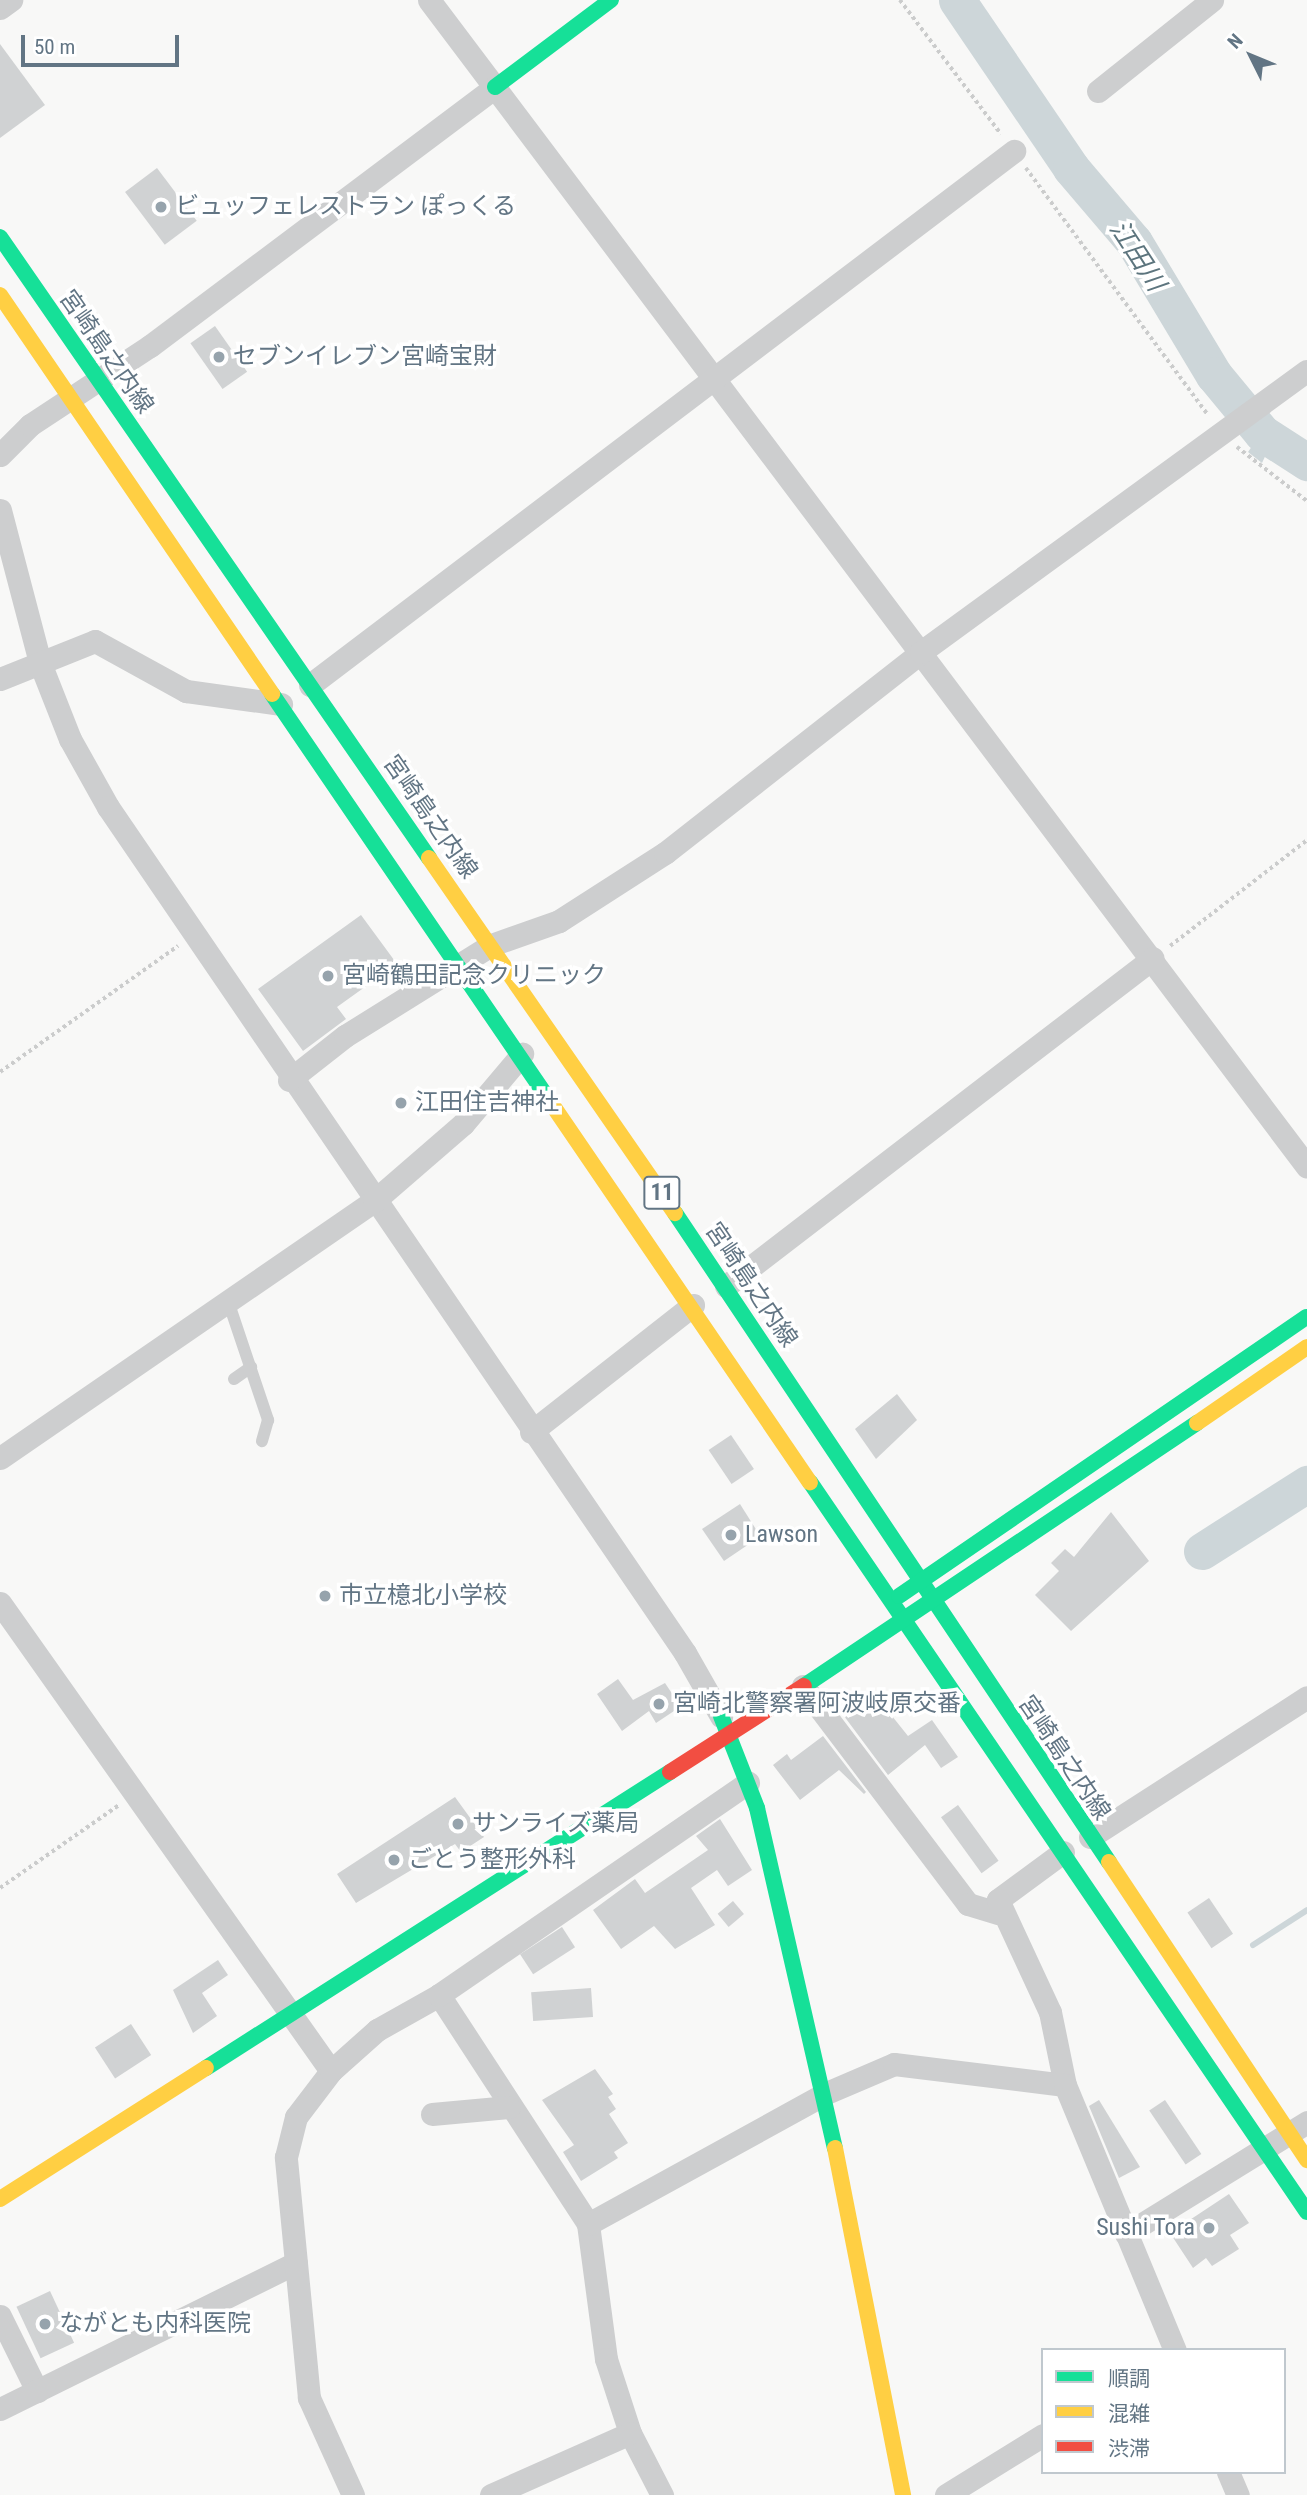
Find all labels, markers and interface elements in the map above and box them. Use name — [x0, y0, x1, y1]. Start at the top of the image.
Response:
scale bar — [24, 21, 182, 65]
north arrow — [1216, 21, 1286, 91]
text: N — [1223, 29, 1248, 53]
text: 50 m — [34, 35, 75, 59]
place label: ビュッフェレストラン ぽっくる — [175, 193, 517, 221]
marker: ビュッフェレストラン ぽっくる — [153, 199, 169, 215]
water label: 江田川 — [1103, 215, 1171, 297]
street label: 宮崎島之内線 — [53, 285, 159, 419]
place label: セブンイレブン宮崎宝財 — [233, 343, 497, 371]
marker: セブンイレブン宮崎宝財 — [211, 349, 227, 365]
street label: 宮崎島之内線 — [377, 750, 483, 884]
place label: 宮崎鶴田記念クリニック — [342, 962, 606, 990]
marker: 宮崎鶴田記念クリニック — [320, 968, 336, 984]
place label: 江田住吉神社 — [415, 1089, 559, 1117]
marker: 江田住吉神社 — [393, 1095, 409, 1111]
road number: 11 — [643, 1174, 681, 1212]
street label: 宮崎島之内線 — [699, 1217, 803, 1353]
place label: Lawson — [745, 1521, 818, 1549]
marker: Lawson — [723, 1527, 739, 1543]
place label: 市立檍北小学校 — [339, 1582, 507, 1610]
marker: 市立檍北小学校 — [317, 1588, 333, 1604]
place label: 宮崎北警察署阿波岐原交番 — [673, 1690, 961, 1718]
street label: 宮崎島之内線 — [1012, 1690, 1116, 1826]
marker: 宮崎北警察署阿波岐原交番 — [651, 1696, 667, 1712]
place label: サンライズ薬局 — [472, 1810, 640, 1838]
marker: サンライズ薬局 — [450, 1816, 466, 1832]
place label: ごとう整形外科 — [408, 1846, 576, 1874]
marker: ごとう整形外科 — [386, 1852, 402, 1868]
place label: Sushi Tora — [1096, 2214, 1195, 2242]
marker: Sushi Tora — [1201, 2220, 1217, 2236]
place label: ながとも内科医院 — [59, 2310, 251, 2338]
marker: ながとも内科医院 — [37, 2316, 53, 2332]
legend — [1041, 2348, 1286, 2474]
text: 順調 — [1108, 2367, 1150, 2391]
text: 混雑 — [1108, 2402, 1150, 2426]
text: 渋滞 — [1108, 2437, 1150, 2461]

